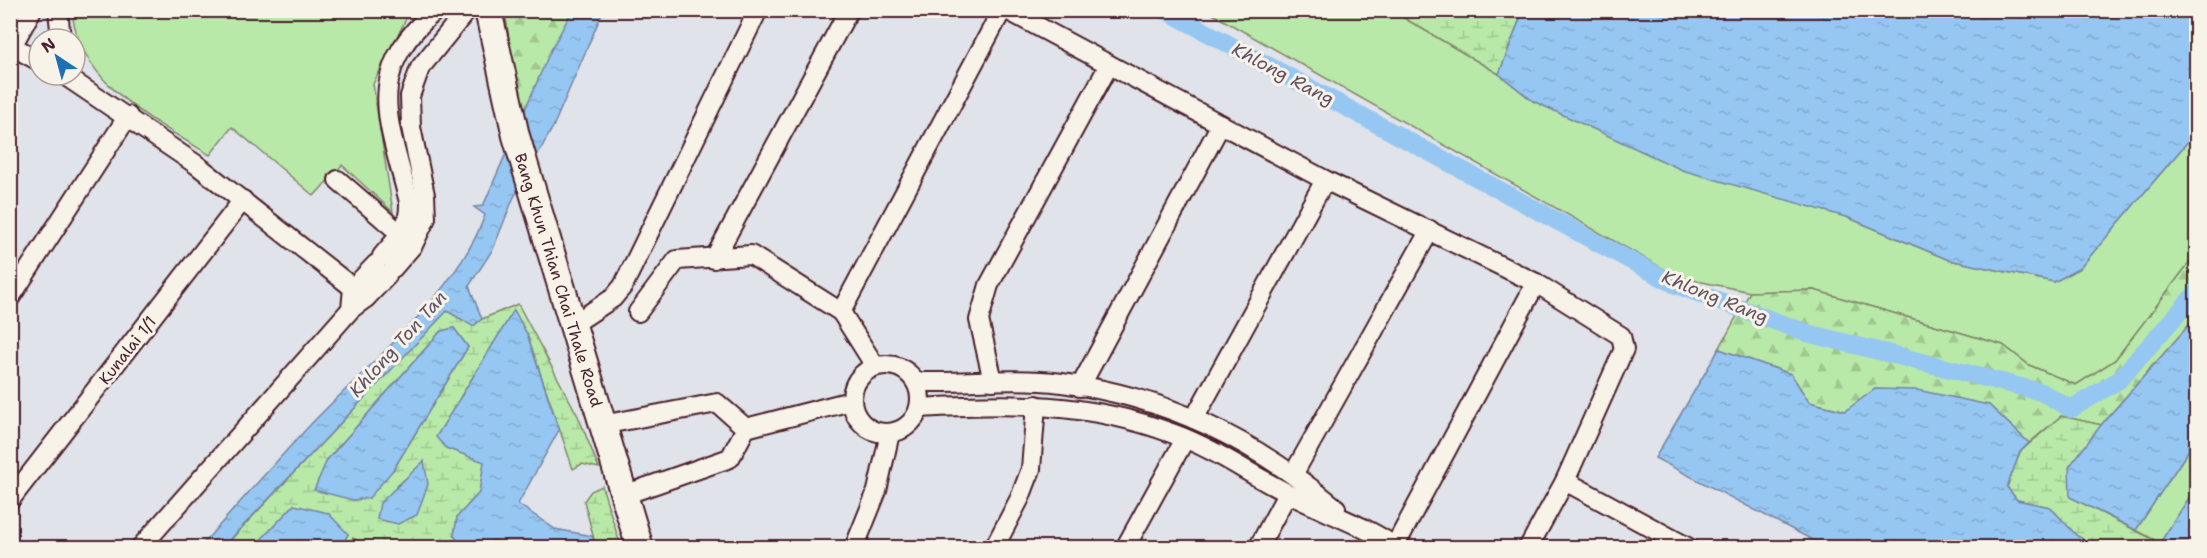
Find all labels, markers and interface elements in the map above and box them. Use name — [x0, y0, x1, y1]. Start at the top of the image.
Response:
north arrow — [27, 27, 87, 87]
text: N — [37, 33, 60, 57]
water label: Khlong Rang — [1228, 37, 1338, 111]
street label: Bang Khun Thian Chai Thale Road — [510, 151, 607, 410]
water label: Khlong Rang — [1658, 265, 1772, 329]
water label: Khlong Ton Tan — [344, 286, 452, 402]
street label: Kunalai 1/1 — [94, 312, 161, 389]

